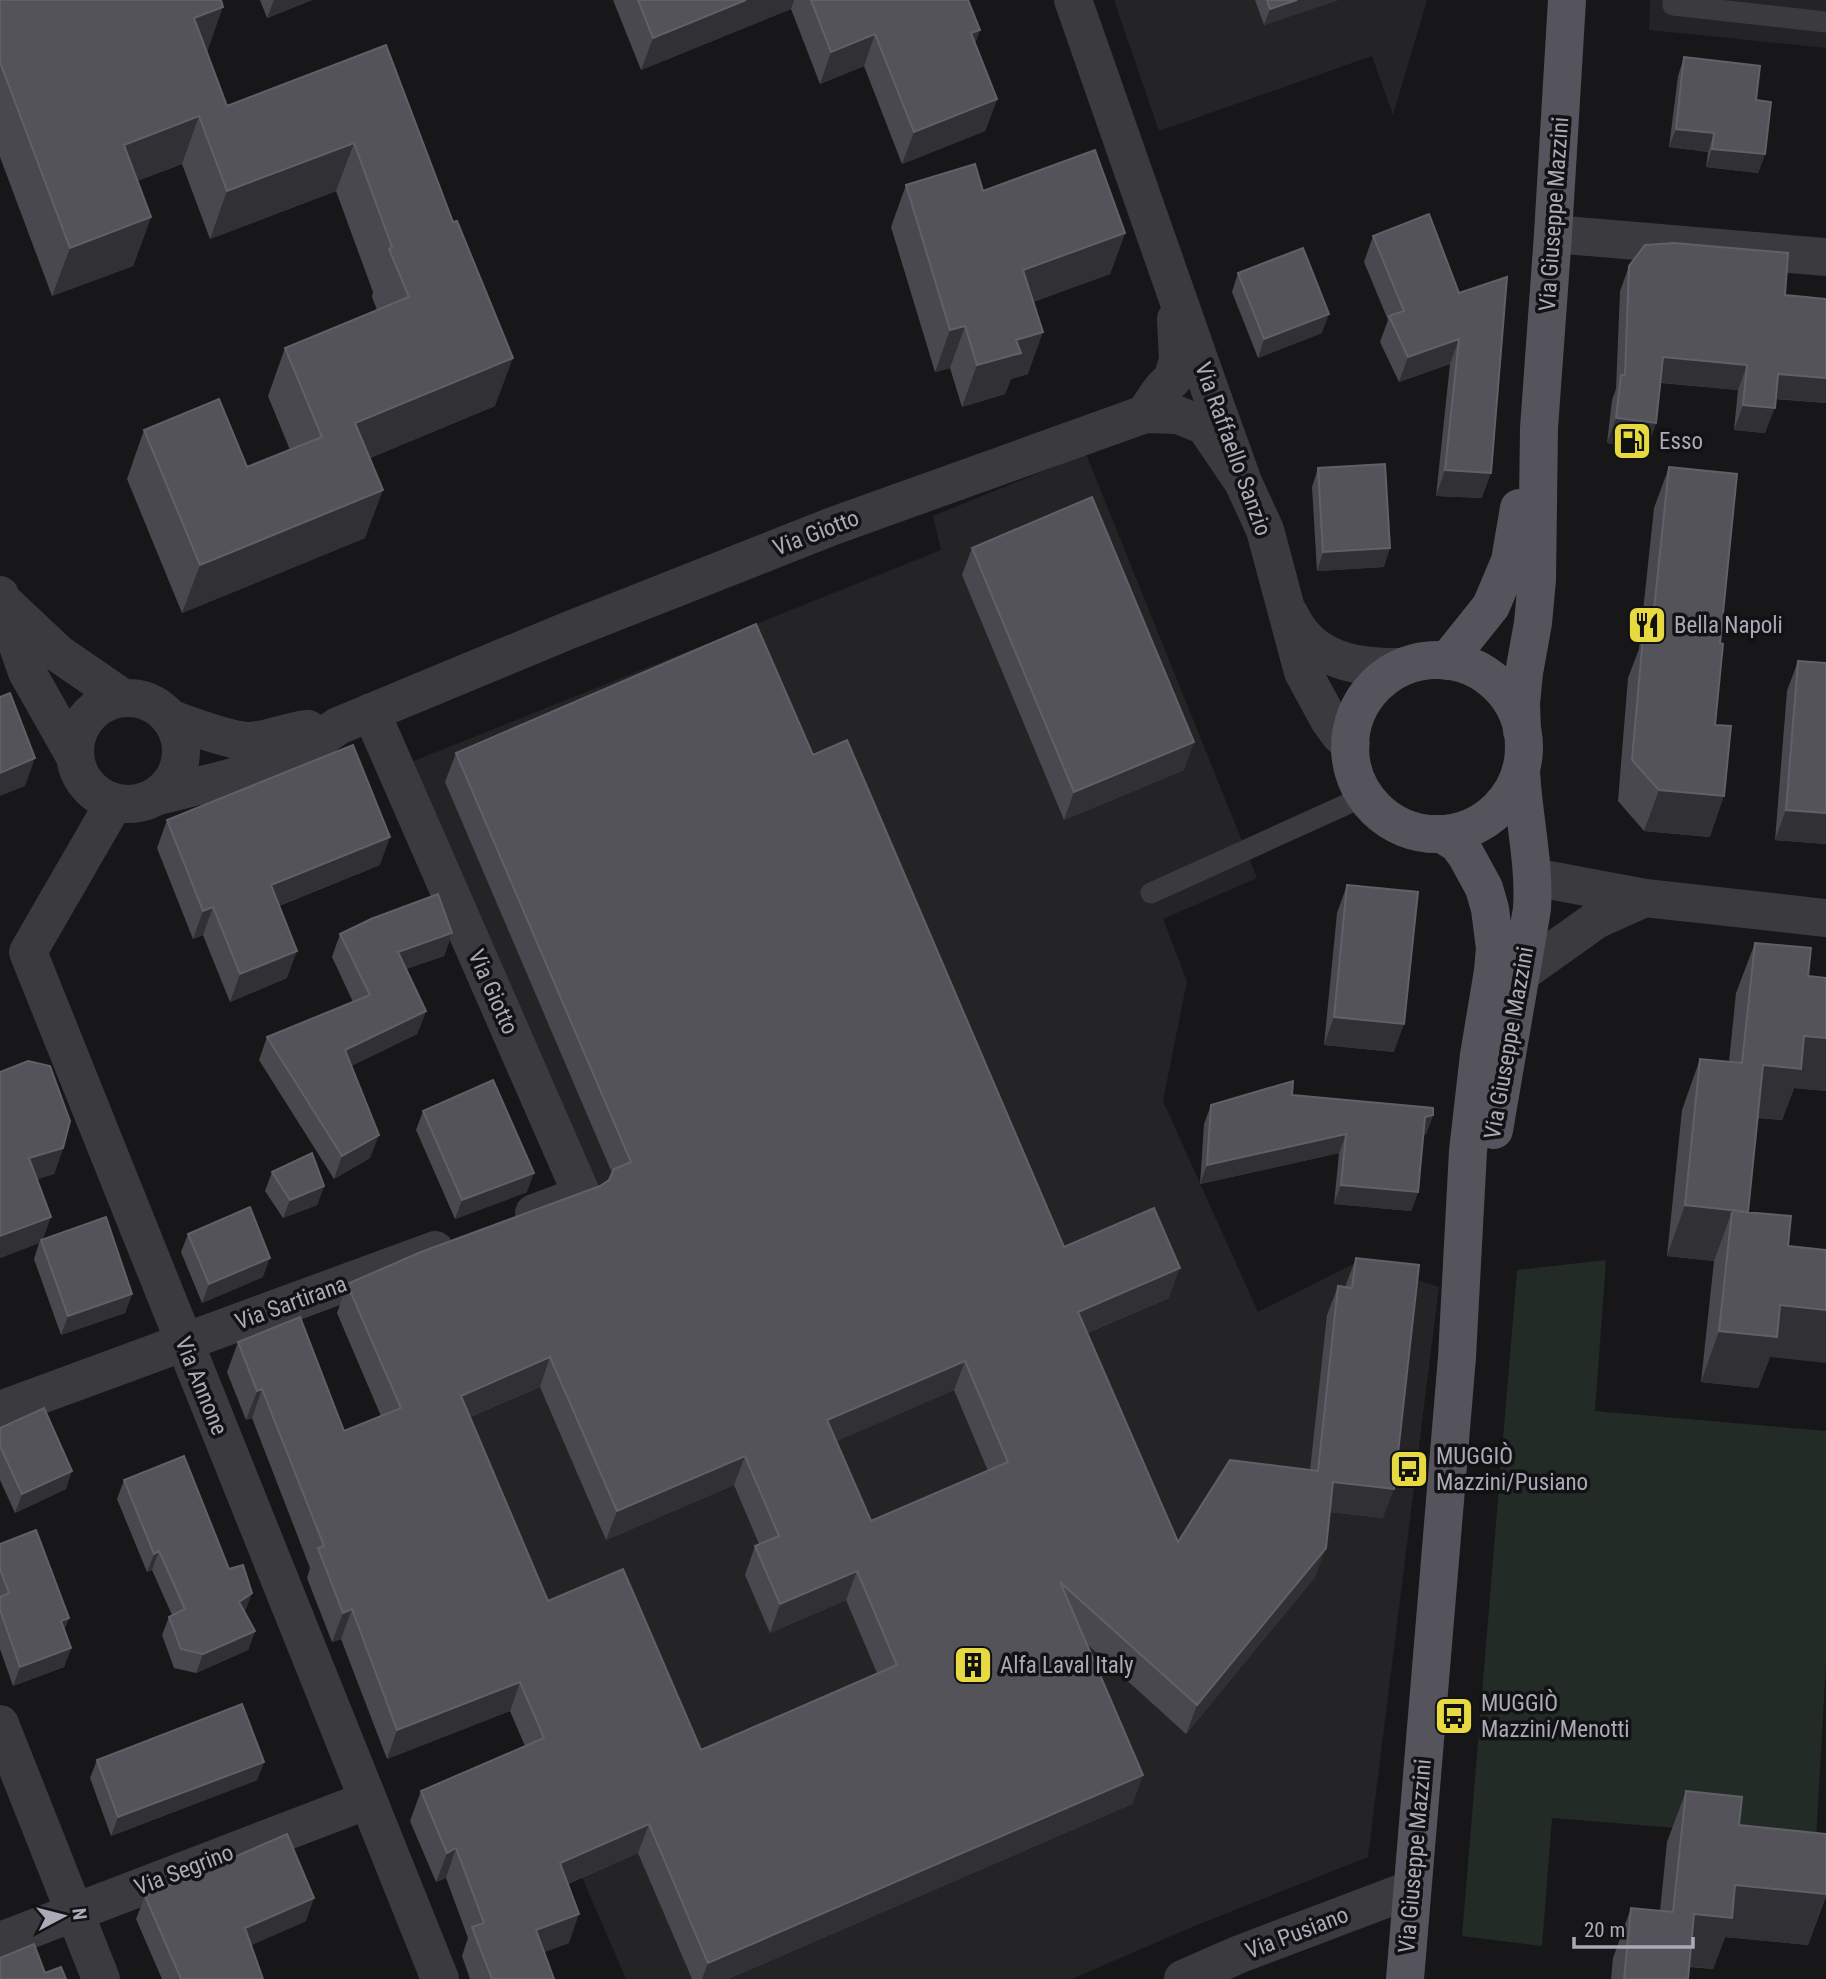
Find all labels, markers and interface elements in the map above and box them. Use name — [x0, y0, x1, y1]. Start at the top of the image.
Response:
street label: Via Giuseppe Mazzini — [1534, 116, 1574, 312]
street label: Via Raffaello Sanzio — [1189, 359, 1277, 539]
fuel station icon: Esso — [1611, 420, 1653, 462]
place label: Esso — [1659, 428, 1703, 455]
street label: Via Giotto — [769, 504, 863, 562]
restaurant icon: Bella Napoli — [1626, 604, 1668, 646]
place label: Bella Napoli — [1674, 612, 1783, 639]
street label: Via Giotto — [462, 945, 524, 1039]
street label: Via Giuseppe Mazzini — [1479, 945, 1539, 1141]
street label: Via Sartirana — [232, 1270, 350, 1336]
street label: Via Annone — [169, 1333, 233, 1439]
place label: MUGGIÒ Mazzini/Pusiano — [1436, 1442, 1588, 1496]
bus stop icon: MUGGIÒ Mazzini/Pusiano — [1388, 1448, 1430, 1490]
building icon: Alfa Laval Italy — [952, 1644, 994, 1686]
place label: Alfa Laval Italy — [1000, 1652, 1134, 1679]
place label: MUGGIÒ Mazzini/Menotti — [1481, 1689, 1630, 1743]
bus stop icon: MUGGIÒ Mazzini/Menotti — [1433, 1695, 1475, 1737]
street label: Via Giuseppe Mazzini — [1393, 1758, 1437, 1954]
street label: Via Segrino — [131, 1839, 237, 1901]
north arrow — [28, 1881, 98, 1951]
street label: Via Pusiano — [1242, 1901, 1352, 1965]
scale bar — [1574, 1906, 1693, 1950]
text: N — [67, 1907, 92, 1921]
text: 20 m — [1584, 1918, 1625, 1942]

